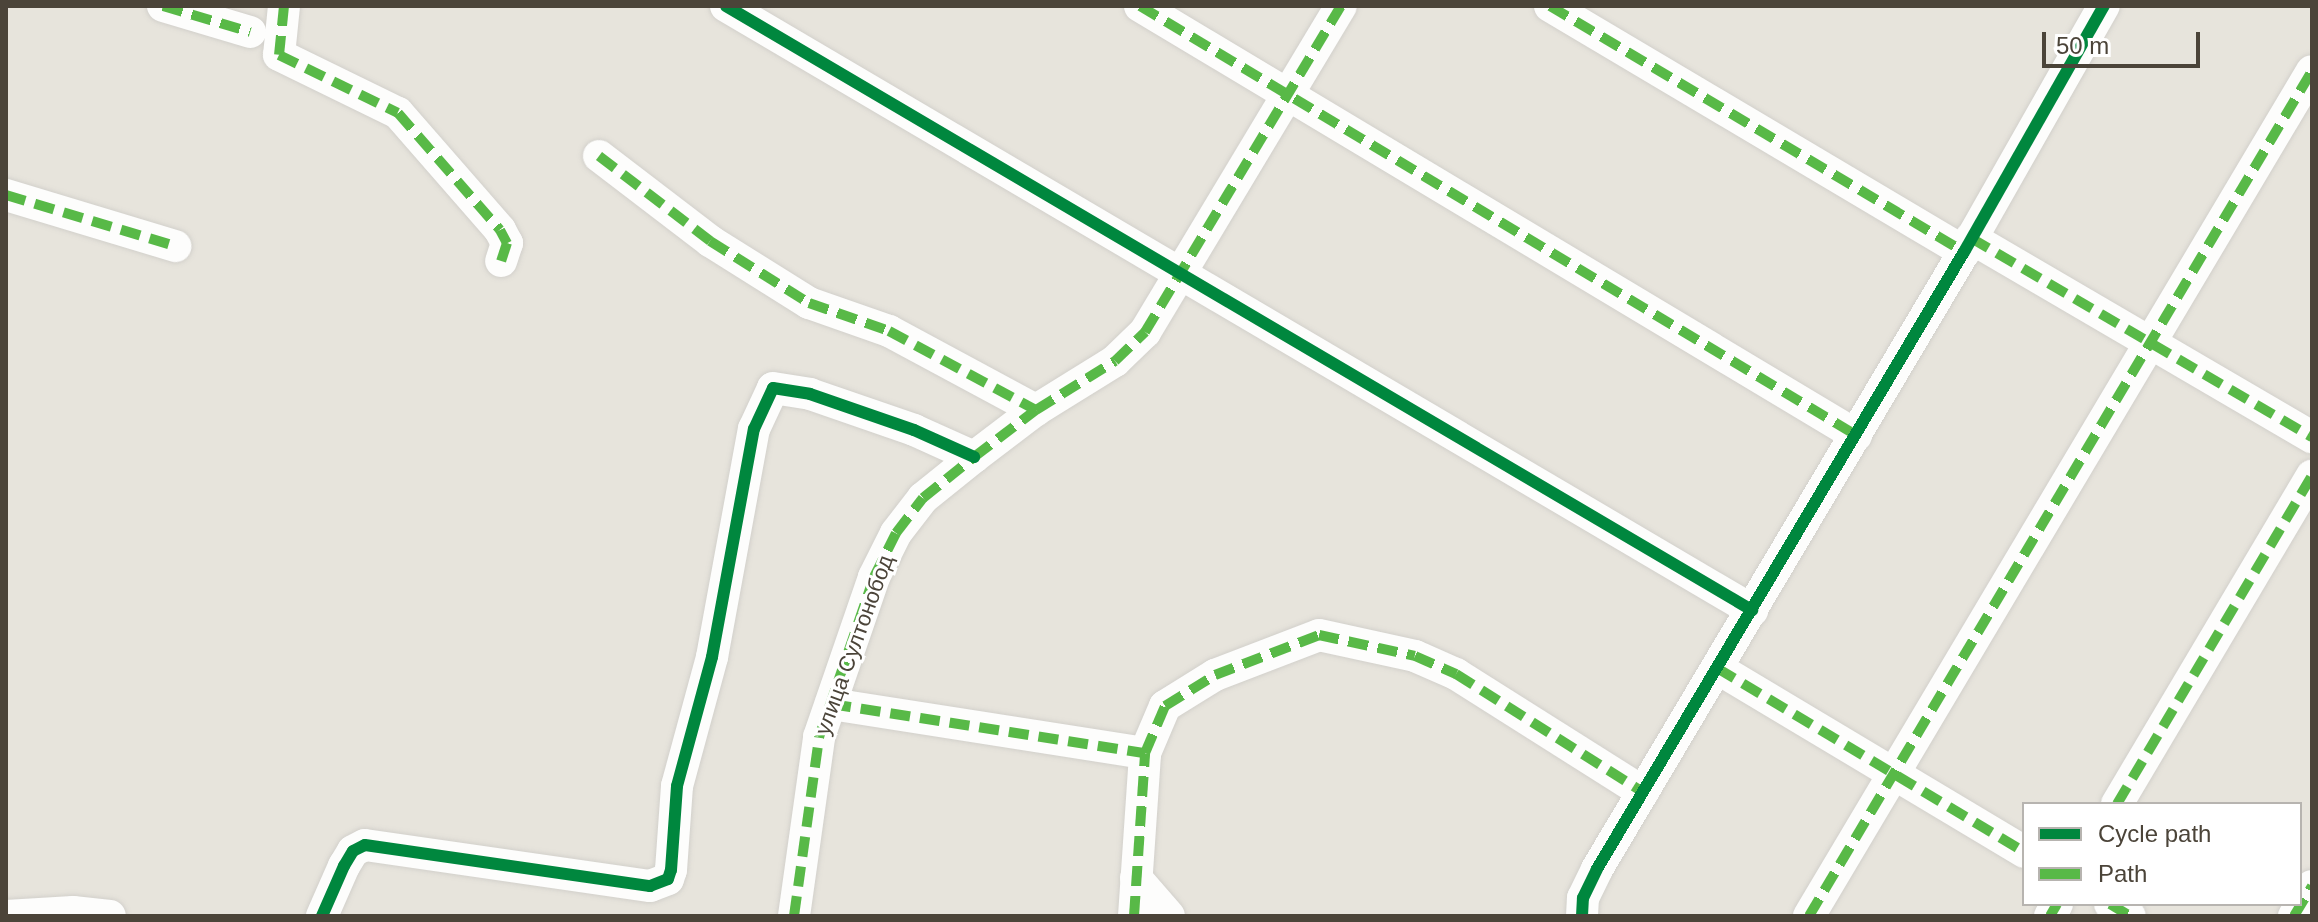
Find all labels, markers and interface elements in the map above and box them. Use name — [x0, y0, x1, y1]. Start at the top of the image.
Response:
scale bar — [2046, 16, 2204, 66]
text: 50 m — [2056, 32, 2109, 59]
street label: улица Султонобод — [809, 551, 899, 739]
legend — [2022, 802, 2302, 906]
text: Cycle path — [2098, 820, 2211, 847]
text: Path — [2098, 860, 2147, 887]

